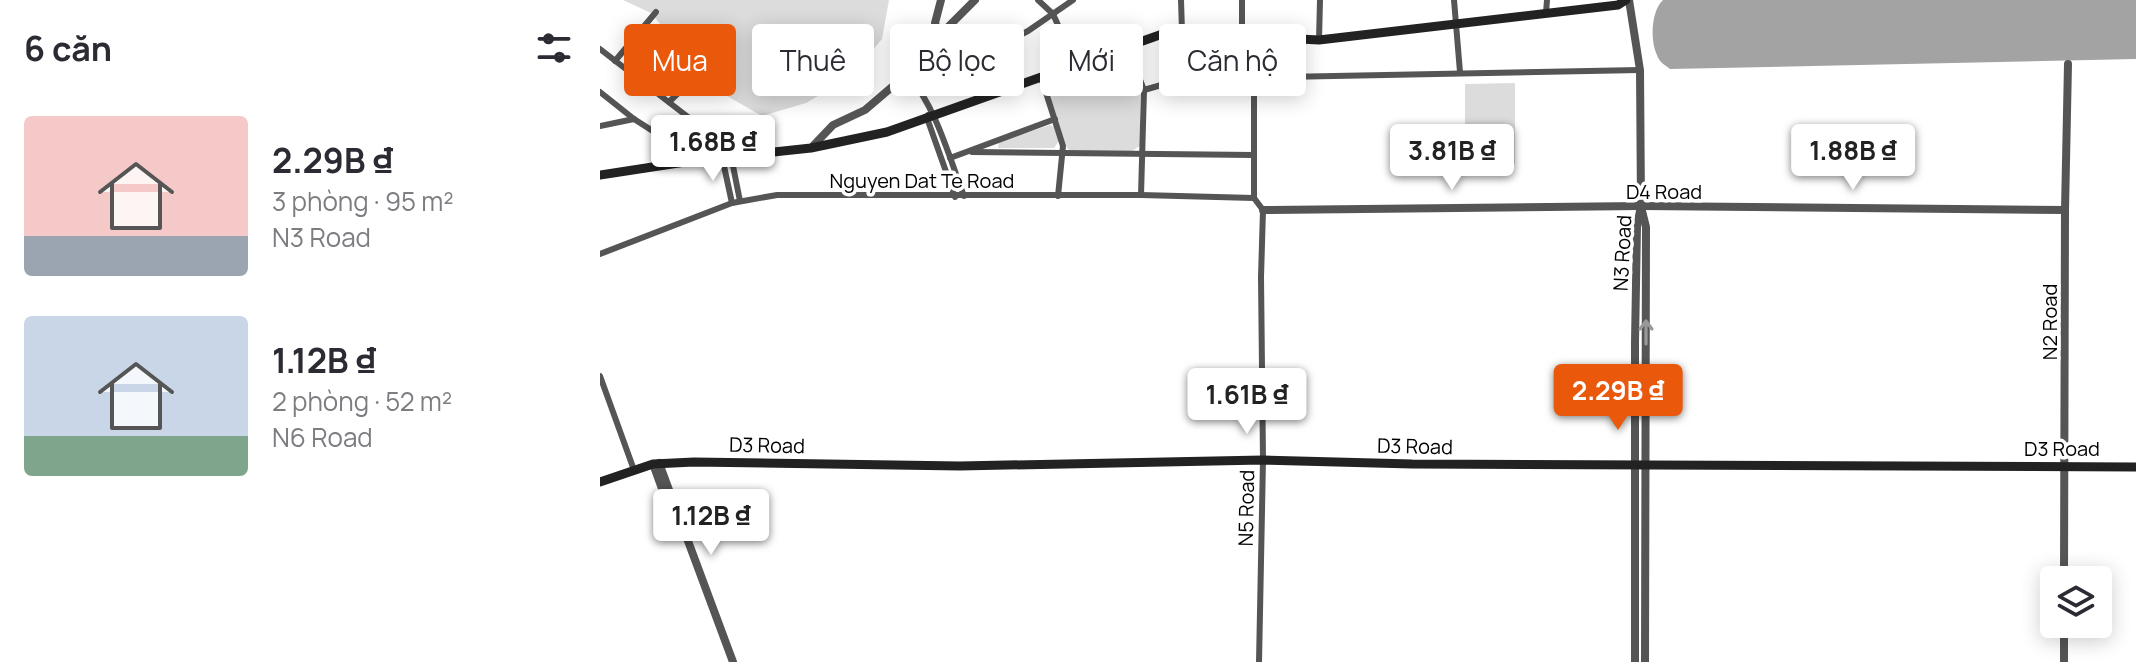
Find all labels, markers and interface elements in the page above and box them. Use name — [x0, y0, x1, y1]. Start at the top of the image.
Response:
chip: Mua — [624, 24, 736, 96]
chip: Thuê — [752, 24, 874, 96]
chip: Bộ lọc — [890, 24, 1024, 96]
chip: Mới — [1040, 24, 1143, 96]
chip: Căn hộ — [1159, 24, 1306, 96]
text: 6 căn — [24, 25, 112, 71]
icon: filters — [532, 26, 576, 70]
pin: 1.68B ₫ — [639, 115, 787, 183]
text: 1.68B ₫ — [669, 123, 757, 159]
pin: 3.81B ₫ — [1378, 124, 1526, 192]
pin: 1.88B ₫ — [1779, 124, 1927, 192]
text: 3.81B ₫ — [1408, 132, 1496, 168]
text: 1.88B ₫ — [1809, 132, 1897, 168]
text: 2.29B ₫ — [272, 137, 393, 183]
icon: home — [88, 148, 184, 244]
street label: Nguyen Dat Te Road — [830, 167, 1014, 194]
street label: D4 Road — [1626, 178, 1702, 205]
text: 3 phòng · 95 m² — [272, 183, 454, 219]
street label: N3 Road — [1607, 214, 1637, 292]
text: N3 Road — [272, 219, 371, 255]
street label: N2 Road — [2036, 284, 2063, 360]
one-way arrow — [1638, 319, 1653, 346]
text: 1.12B ₫ — [272, 337, 376, 383]
icon: home — [88, 348, 184, 444]
pin: 2.29B ₫ — [1544, 364, 1692, 432]
pin: 1.61B ₫ — [1173, 368, 1321, 436]
text: 2.29B ₫ — [1572, 372, 1664, 408]
text: 1.61B ₫ — [1205, 376, 1289, 412]
text: 2 phòng · 52 m² — [272, 383, 452, 419]
text: N6 Road — [272, 419, 373, 455]
street label: D3 Road — [729, 431, 805, 459]
street label: D3 Road — [1377, 432, 1453, 460]
street label: D3 Road — [2024, 435, 2100, 462]
street label: N5 Road — [1232, 469, 1260, 547]
pin: 1.12B ₫ — [637, 489, 785, 557]
text: 1.12B ₫ — [671, 497, 751, 533]
map controls — [2040, 566, 2112, 638]
button: layers — [2040, 566, 2112, 638]

